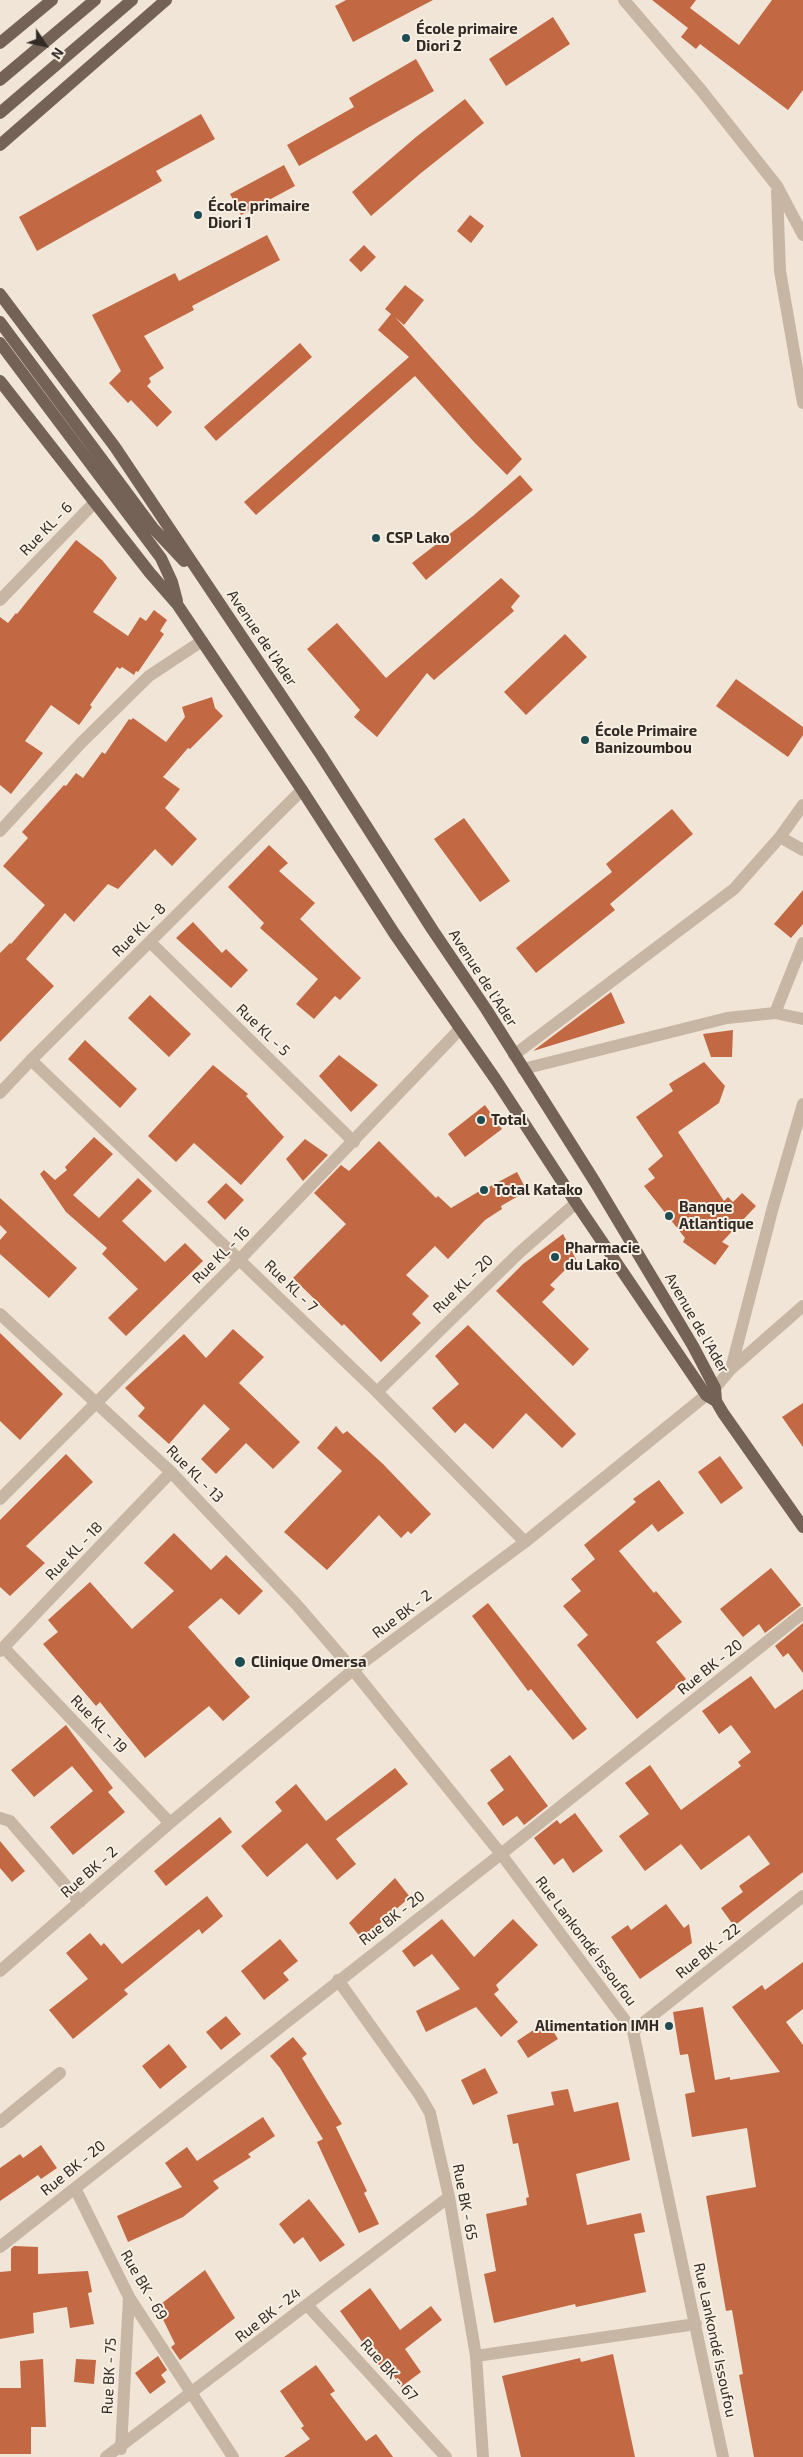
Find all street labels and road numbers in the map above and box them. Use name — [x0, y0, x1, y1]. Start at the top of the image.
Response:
street label: Rue KL - 6 — [16, 498, 76, 560]
street label: Avenue de l'Ader — [223, 586, 301, 690]
street label: Rue KL - 8 — [108, 899, 170, 961]
street label: Avenue de l'Ader — [445, 926, 521, 1030]
street label: Rue KL - 5 — [233, 1000, 293, 1060]
street label: Rue KL - 16 — [189, 1223, 253, 1287]
street label: Rue KL - 20 — [429, 1251, 497, 1317]
street label: Rue KL - 7 — [261, 1256, 321, 1316]
street label: Avenue de l'Ader — [661, 1270, 733, 1376]
street label: Rue KL - 13 — [163, 1442, 227, 1506]
street label: Rue KL - 18 — [42, 1518, 106, 1584]
street label: Rue BK - 2 — [369, 1586, 435, 1642]
street label: Rue BK - 20 — [674, 1635, 746, 1699]
street label: Rue KL - 19 — [67, 1691, 131, 1757]
street label: Rue BK - 2 — [57, 1842, 121, 1902]
street label: Rue Lankondé Issoufou — [531, 1873, 641, 2009]
street label: Rue BK - 20 — [356, 1887, 428, 1949]
street label: Rue BK - 22 — [672, 1920, 744, 1982]
street label: Rue BK - 20 — [37, 2136, 109, 2200]
street label: Rue BK - 65 — [449, 2162, 481, 2242]
street label: Rue BK - 69 — [117, 2247, 171, 2323]
street label: Rue Lankondé Issoufou — [690, 2261, 740, 2419]
street label: Rue BK - 24 — [232, 2284, 304, 2346]
street label: Rue BK - 67 — [357, 2335, 421, 2405]
street label: Rue BK - 75 — [98, 2337, 120, 2415]

